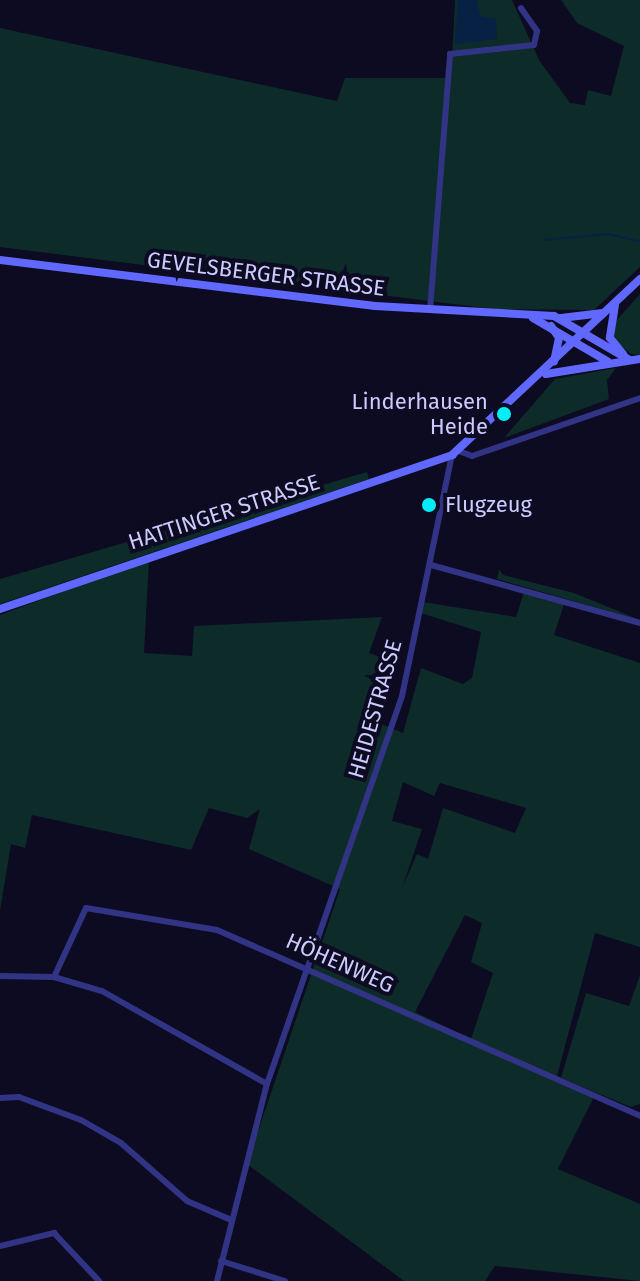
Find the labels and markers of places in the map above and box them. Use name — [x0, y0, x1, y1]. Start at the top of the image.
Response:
place label: Linderhausen Heide — [351, 388, 488, 440]
marker: Linderhausen Heide — [495, 405, 513, 423]
place label: Flugzeug — [445, 492, 532, 518]
marker: Flugzeug — [420, 496, 438, 514]

